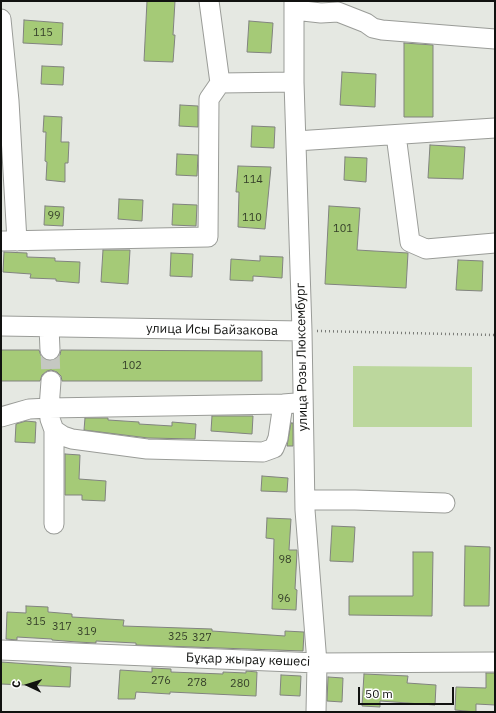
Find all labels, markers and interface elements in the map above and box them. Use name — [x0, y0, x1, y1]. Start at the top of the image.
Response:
house number: 115 — [33, 26, 53, 40]
house number: 114 — [243, 173, 263, 187]
house number: 99 — [47, 209, 61, 223]
house number: 110 — [242, 211, 262, 225]
house number: 101 — [333, 222, 353, 236]
street label: улица Розы Люксембург — [293, 283, 311, 431]
street label: улица Исы Байзакова — [146, 321, 278, 339]
house number: 102 — [122, 359, 142, 373]
house number: 98 — [278, 553, 292, 567]
house number: 96 — [277, 592, 291, 606]
house number: 315 — [26, 615, 46, 629]
house number: 317 — [52, 620, 72, 634]
house number: 319 — [77, 625, 97, 639]
house number: 325 — [168, 630, 188, 644]
house number: 327 — [192, 631, 212, 645]
street label: Бұқар жырау көшесі — [186, 650, 310, 670]
north arrow — [8, 665, 48, 705]
house number: 276 — [151, 674, 171, 688]
house number: 278 — [187, 676, 207, 690]
house number: 280 — [230, 677, 250, 691]
scale bar — [360, 679, 456, 705]
text: С — [9, 680, 23, 688]
text: 50 m — [365, 686, 393, 701]

